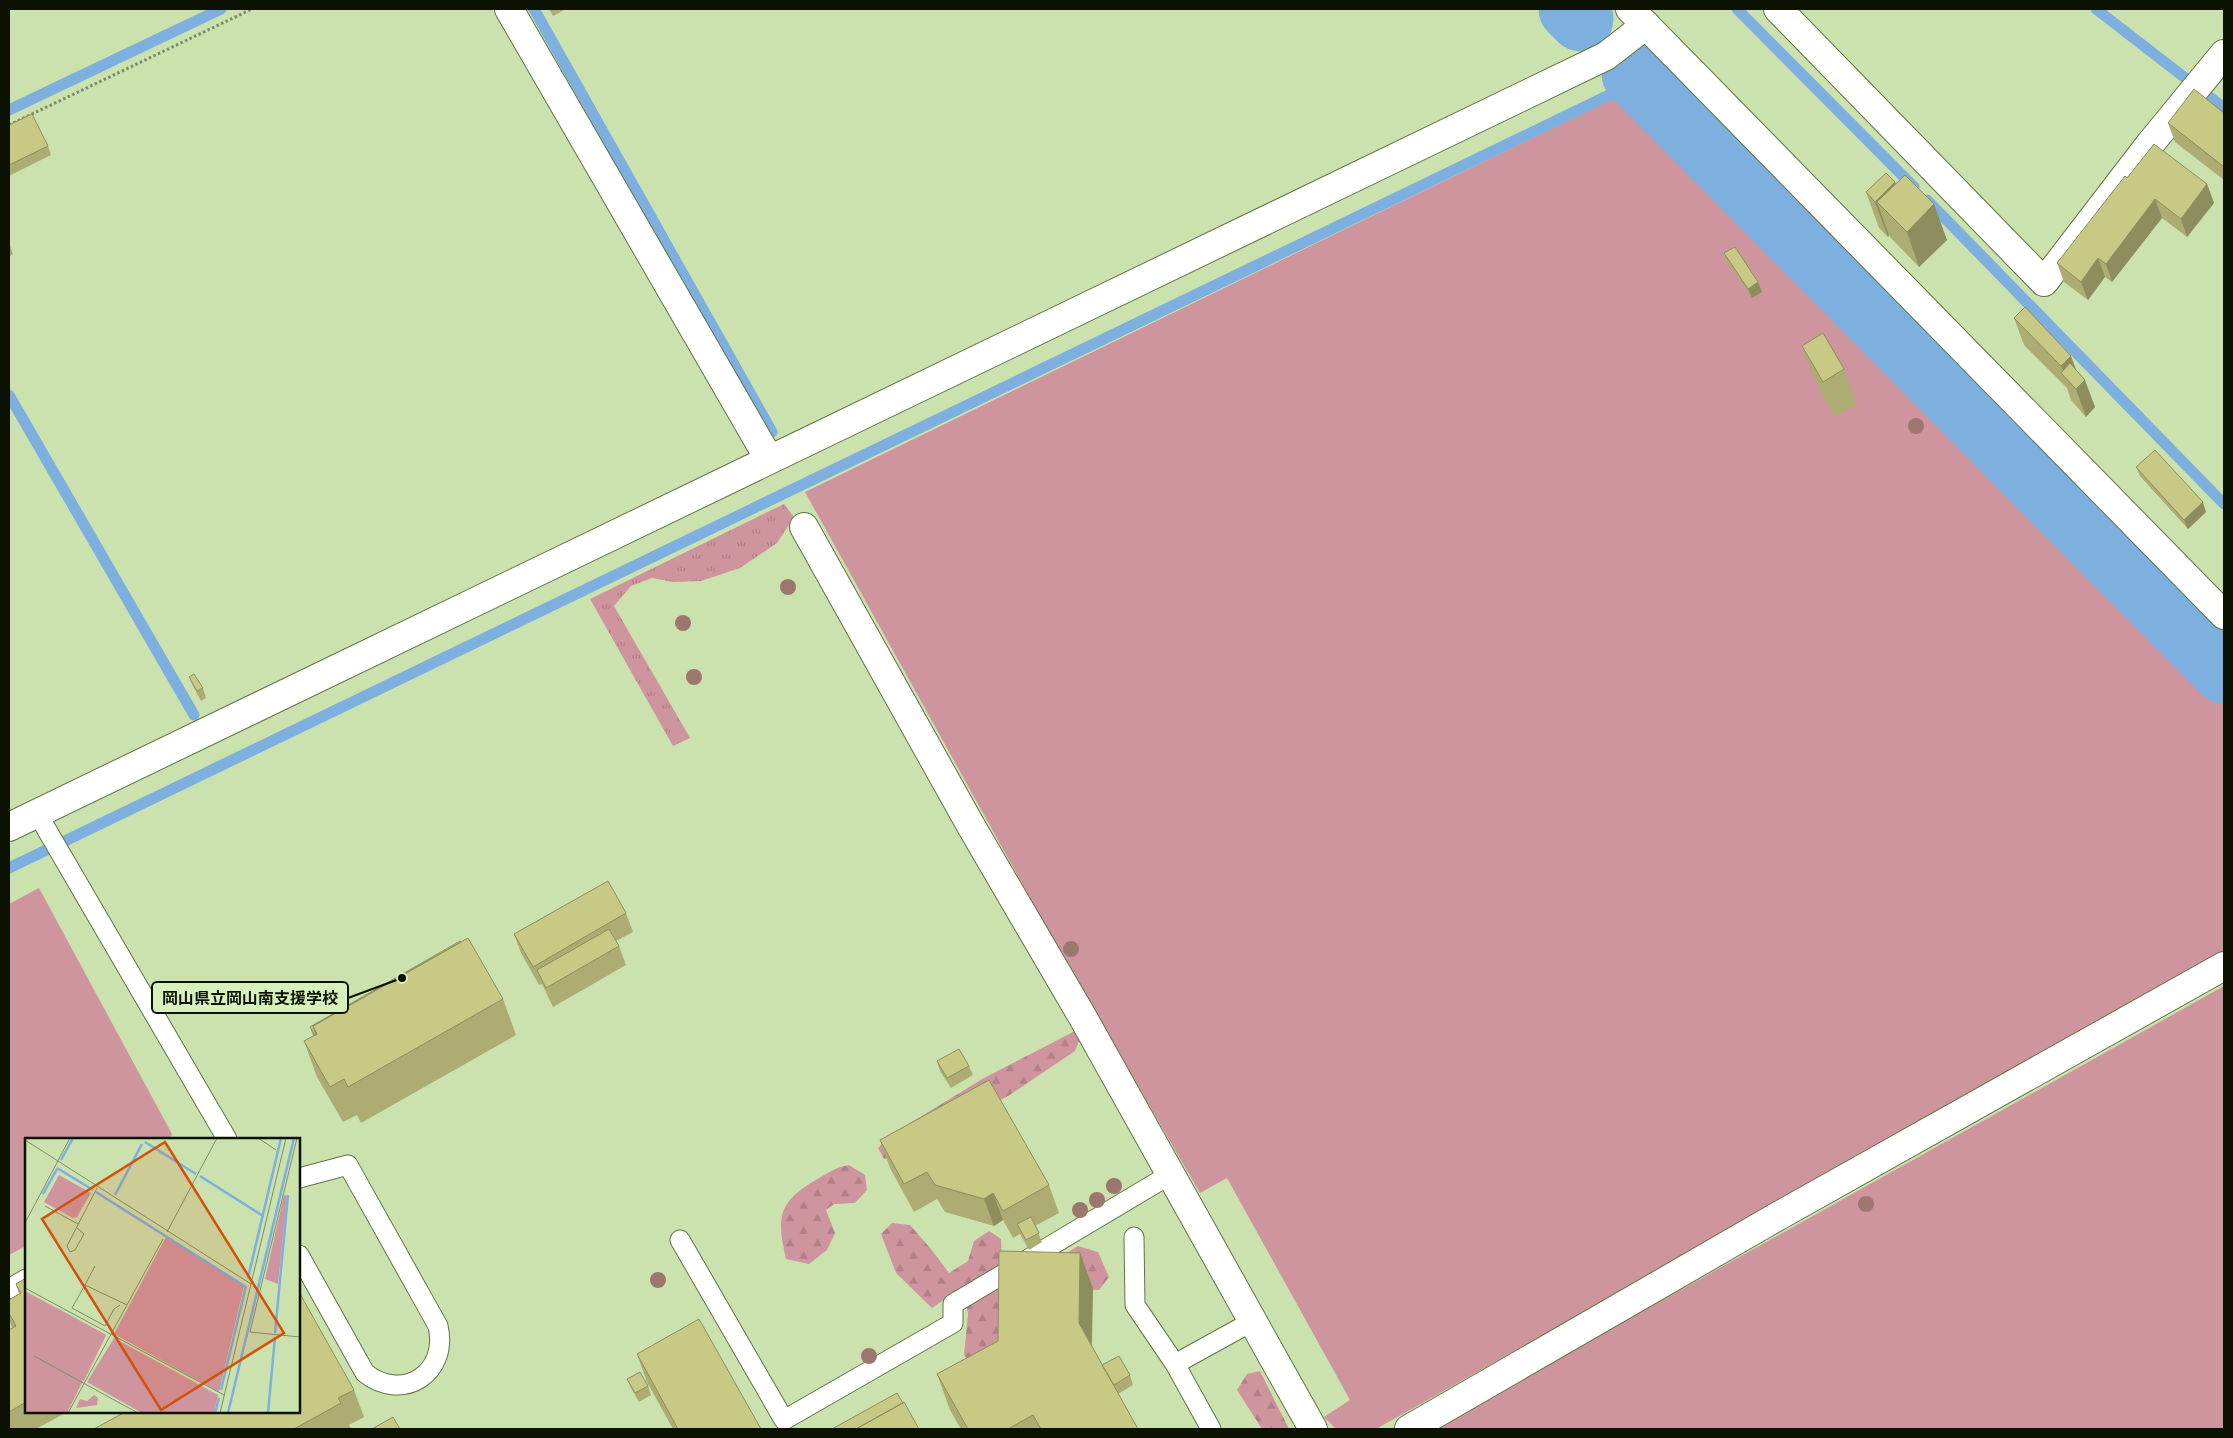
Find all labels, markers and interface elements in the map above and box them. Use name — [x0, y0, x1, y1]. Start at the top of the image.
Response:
callout: 岡山県立岡山南支援学校 — [152, 982, 348, 1013]
text: 岡山県立岡山南支援学校 — [162, 989, 338, 1007]
inset map — [25, 1138, 300, 1413]

